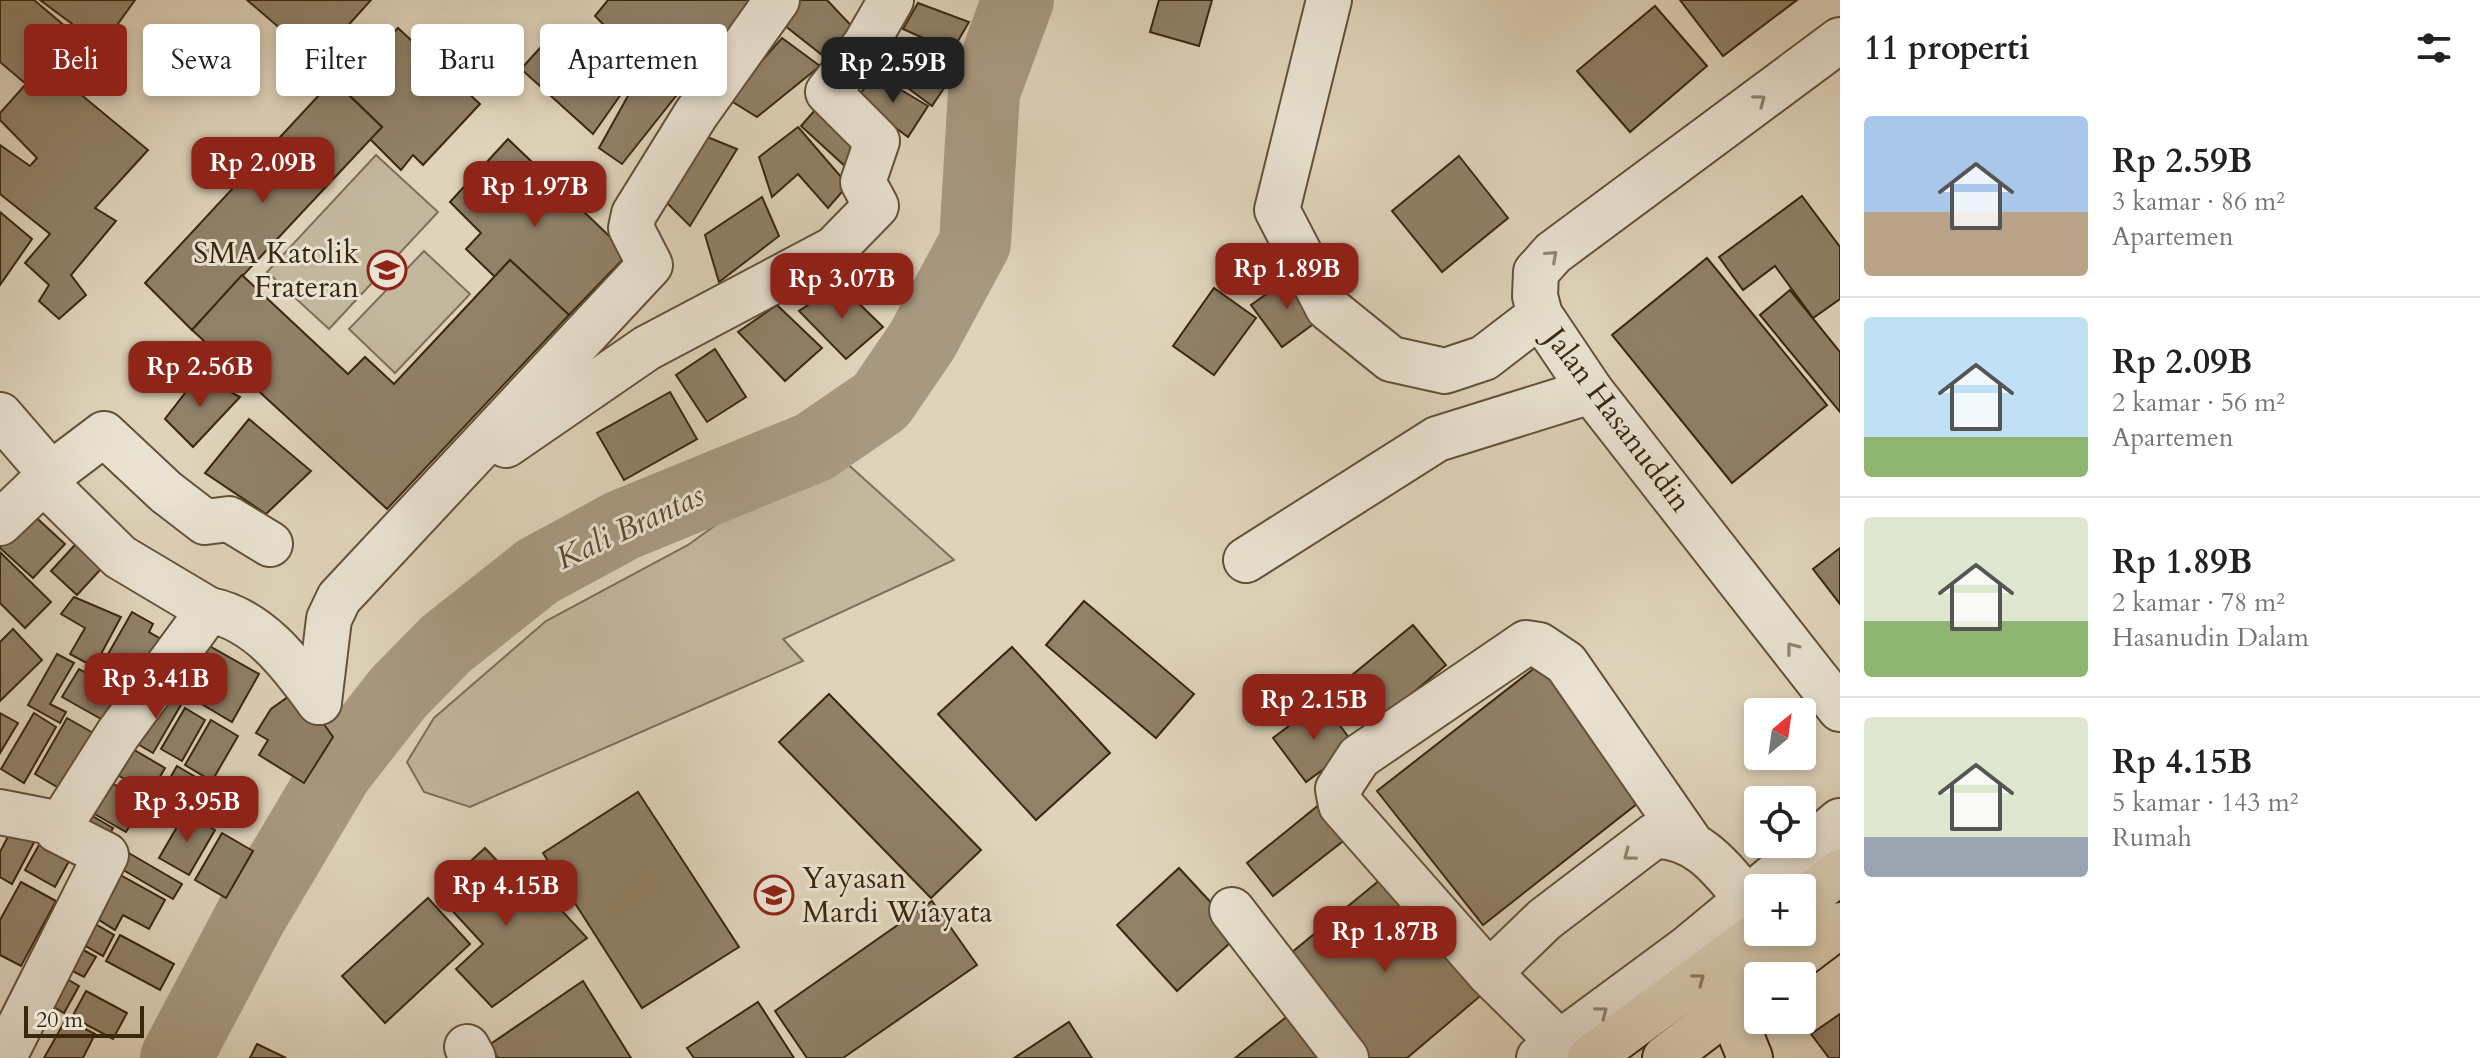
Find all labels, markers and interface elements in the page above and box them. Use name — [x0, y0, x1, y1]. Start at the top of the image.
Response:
chip: Beli — [24, 24, 127, 96]
chip: Sewa — [143, 24, 260, 96]
chip: Filter — [276, 24, 395, 96]
chip: Baru — [411, 24, 524, 96]
chip: Apartemen — [540, 24, 727, 96]
text: 11 properti — [1864, 25, 2030, 71]
icon: filters — [2412, 26, 2456, 70]
pin: Rp 2.59B — [810, 37, 976, 105]
text: Rp 2.59B — [839, 45, 947, 80]
one-way arrow — [1751, 95, 1765, 109]
pin: Rp 2.09B — [180, 137, 346, 205]
text: Rp 2.59B — [2112, 138, 2252, 184]
text: Rp 2.09B — [209, 145, 317, 180]
icon: home — [1928, 148, 2024, 244]
pin: Rp 1.97B — [452, 161, 618, 229]
text: Rp 1.97B — [481, 169, 589, 204]
text: 3 kamar · 86 m² — [2112, 184, 2285, 219]
text: Apartemen — [2112, 219, 2234, 254]
place label: SMA Katolik Frateran — [193, 233, 359, 308]
pin: Rp 1.89B — [1204, 243, 1370, 311]
school or university icon: SMA Katolik Frateran — [366, 249, 408, 291]
text: Rp 1.89B — [1233, 251, 1341, 286]
one-way arrow — [1542, 251, 1557, 265]
pin: Rp 3.07B — [759, 253, 925, 321]
text: Rp 3.07B — [788, 261, 896, 296]
street label: Jalan Hasanuddin — [1533, 316, 1701, 521]
text: Rp 2.09B — [2112, 339, 2252, 385]
pin: Rp 2.56B — [117, 341, 283, 409]
text: Rp 2.56B — [146, 349, 254, 384]
icon: home — [1928, 349, 2024, 445]
text: 2 kamar · 56 m² — [2112, 385, 2285, 420]
text: Apartemen — [2112, 420, 2234, 455]
water label: Kali Brantas — [549, 473, 711, 581]
text: Rp 1.89B — [2112, 539, 2252, 585]
icon: home — [1928, 549, 2024, 645]
text: 2 kamar · 78 m² — [2112, 585, 2285, 620]
text: Hasanudin Dalam — [2112, 620, 2309, 655]
one-way arrow — [1787, 643, 1802, 657]
pin: Rp 3.41B — [73, 653, 239, 721]
text: Rp 3.41B — [102, 661, 210, 696]
pin: Rp 2.15B — [1231, 674, 1397, 742]
text: Rp 2.15B — [1260, 682, 1368, 717]
north arrow — [1744, 698, 1816, 770]
map controls — [1744, 698, 1816, 1034]
text: Rp 4.15B — [2112, 739, 2252, 785]
icon: home — [1928, 749, 2024, 845]
pin: Rp 3.95B — [104, 776, 270, 844]
text: Rp 3.95B — [133, 784, 241, 819]
text: 5 kamar · 143 m² — [2112, 785, 2298, 820]
button: locate — [1744, 786, 1816, 858]
text: Rumah — [2112, 820, 2192, 855]
one-way arrow — [1624, 846, 1638, 860]
place label: Yayasan Mardi Wiayata — [802, 858, 992, 933]
pin: Rp 4.15B — [423, 860, 589, 928]
text: Rp 4.15B — [452, 868, 560, 903]
school or university icon: Yayasan Mardi Wiayata — [753, 874, 795, 916]
button: + — [1744, 874, 1816, 946]
pin: Rp 1.87B — [1302, 906, 1468, 974]
text: Rp 1.87B — [1331, 914, 1439, 949]
button: − — [1744, 962, 1816, 1034]
one-way arrow — [1690, 975, 1704, 989]
scale bar — [24, 1002, 144, 1038]
text: 20 m — [36, 1005, 83, 1035]
one-way arrow — [1593, 1007, 1607, 1021]

